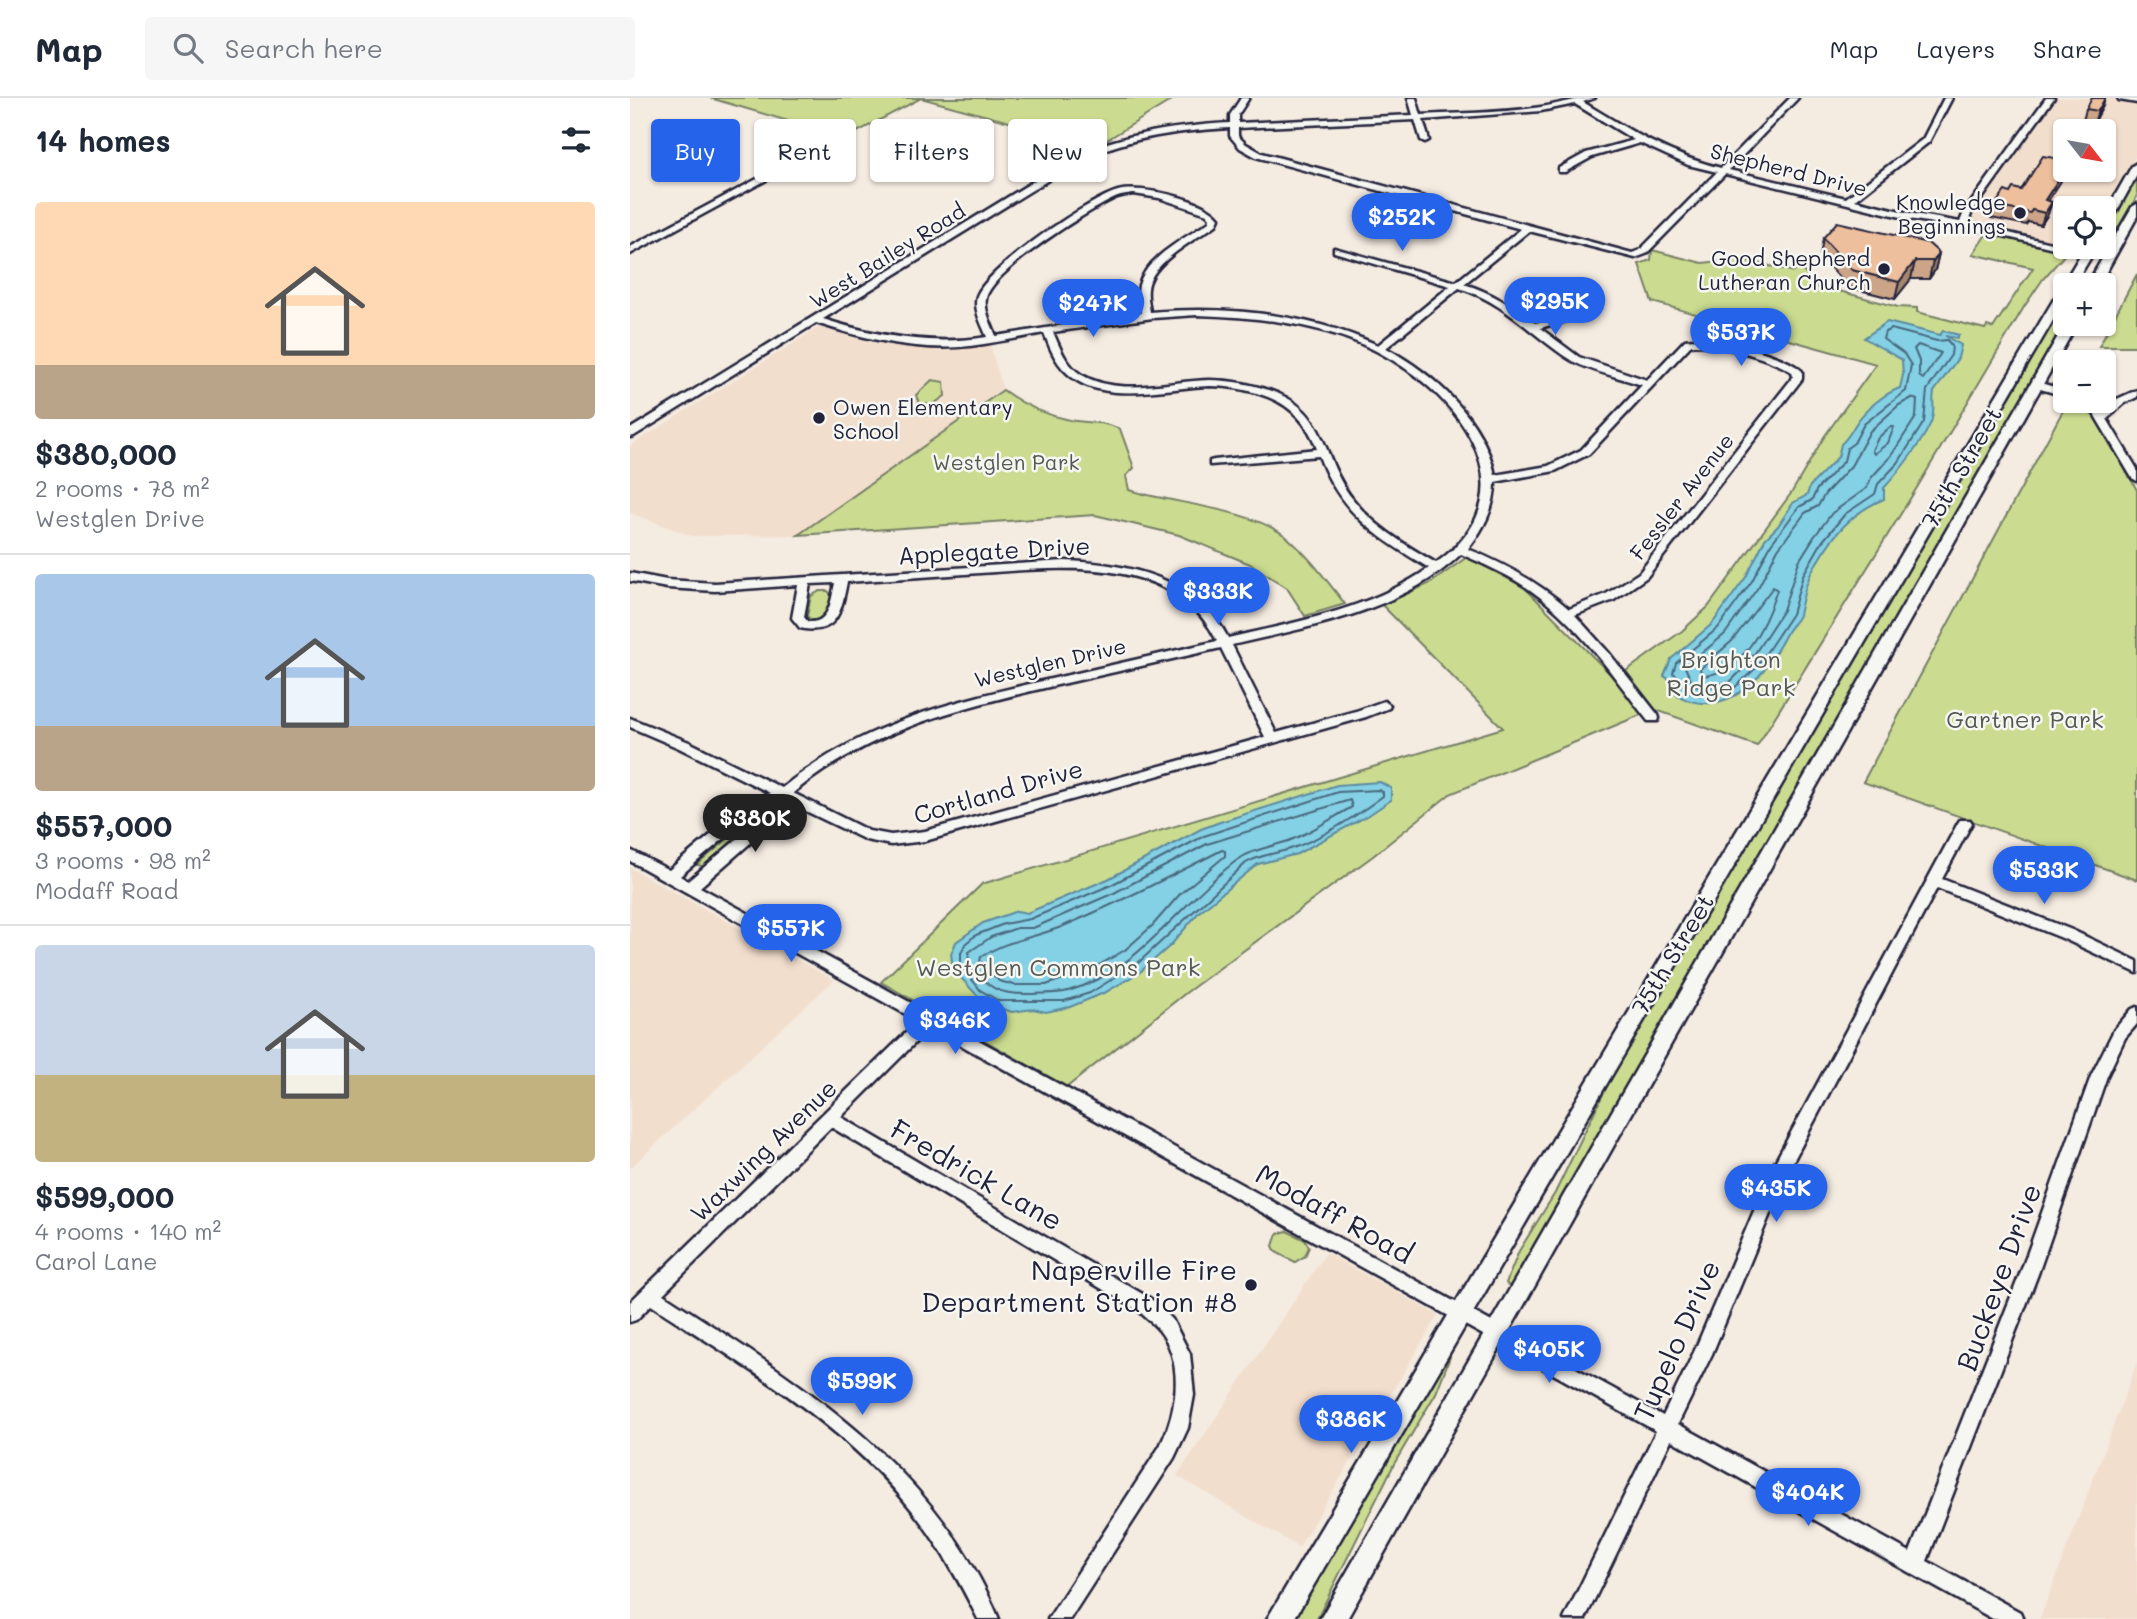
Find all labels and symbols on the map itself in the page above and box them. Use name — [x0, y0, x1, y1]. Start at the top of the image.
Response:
north arrow — [2053, 119, 2116, 182]
street label: Shepherd Drive — [1708, 136, 1870, 202]
place label: Knowledge Beginnings — [1896, 188, 2006, 239]
pin: $252K — [1353, 194, 1451, 253]
street label: West Bailey Road — [804, 196, 970, 314]
marker: Knowledge Beginnings — [2012, 205, 2028, 221]
place label: Good Shepherd Lutheran Church — [1698, 244, 1870, 295]
marker: Good Shepherd Lutheran Church — [1876, 261, 1892, 277]
pin: $295K — [1506, 278, 1604, 337]
pin: $247K — [1044, 280, 1142, 339]
pin: $537K — [1692, 308, 1790, 368]
place label: Owen Elementary School — [833, 393, 1013, 444]
street label: 75th Street — [1914, 401, 2008, 533]
marker: Owen Elementary School — [811, 410, 827, 426]
street label: Fessler Avenue — [1623, 427, 1739, 565]
park label: Westglen Park — [932, 448, 1080, 475]
street label: Applegate Drive — [897, 529, 1091, 571]
pin: $333K — [1169, 568, 1267, 627]
street label: Westglen Drive — [971, 631, 1129, 693]
park label: Brighton Ridge Park — [1667, 643, 1795, 702]
park label: Gartner Park — [1946, 703, 2104, 734]
street label: Cortland Drive — [910, 752, 1086, 830]
pin: $380K — [706, 794, 804, 854]
pin: $533K — [1995, 846, 2093, 906]
street label: 75th Street — [1624, 888, 1720, 1020]
pin: $557K — [742, 904, 840, 964]
park label: Westglen Commons Park — [916, 951, 1200, 982]
pin: $346K — [906, 996, 1004, 1056]
street label: Waxwing Avenue — [683, 1072, 843, 1228]
street label: Fredrick Lane — [885, 1110, 1069, 1238]
street label: Modaff Road — [1250, 1155, 1420, 1271]
pin: $435K — [1727, 1164, 1825, 1224]
street label: Buckeye Drive — [1948, 1179, 2048, 1375]
place label: Naperville Fire Department Station #8 — [921, 1251, 1237, 1319]
street label: Tupelo Drive — [1625, 1254, 1727, 1426]
marker: Naperville Fire Department Station #8 — [1243, 1277, 1259, 1293]
pin: $405K — [1500, 1326, 1598, 1385]
pin: $599K — [813, 1358, 911, 1417]
pin: $386K — [1302, 1396, 1400, 1455]
pin: $404K — [1759, 1468, 1857, 1528]

